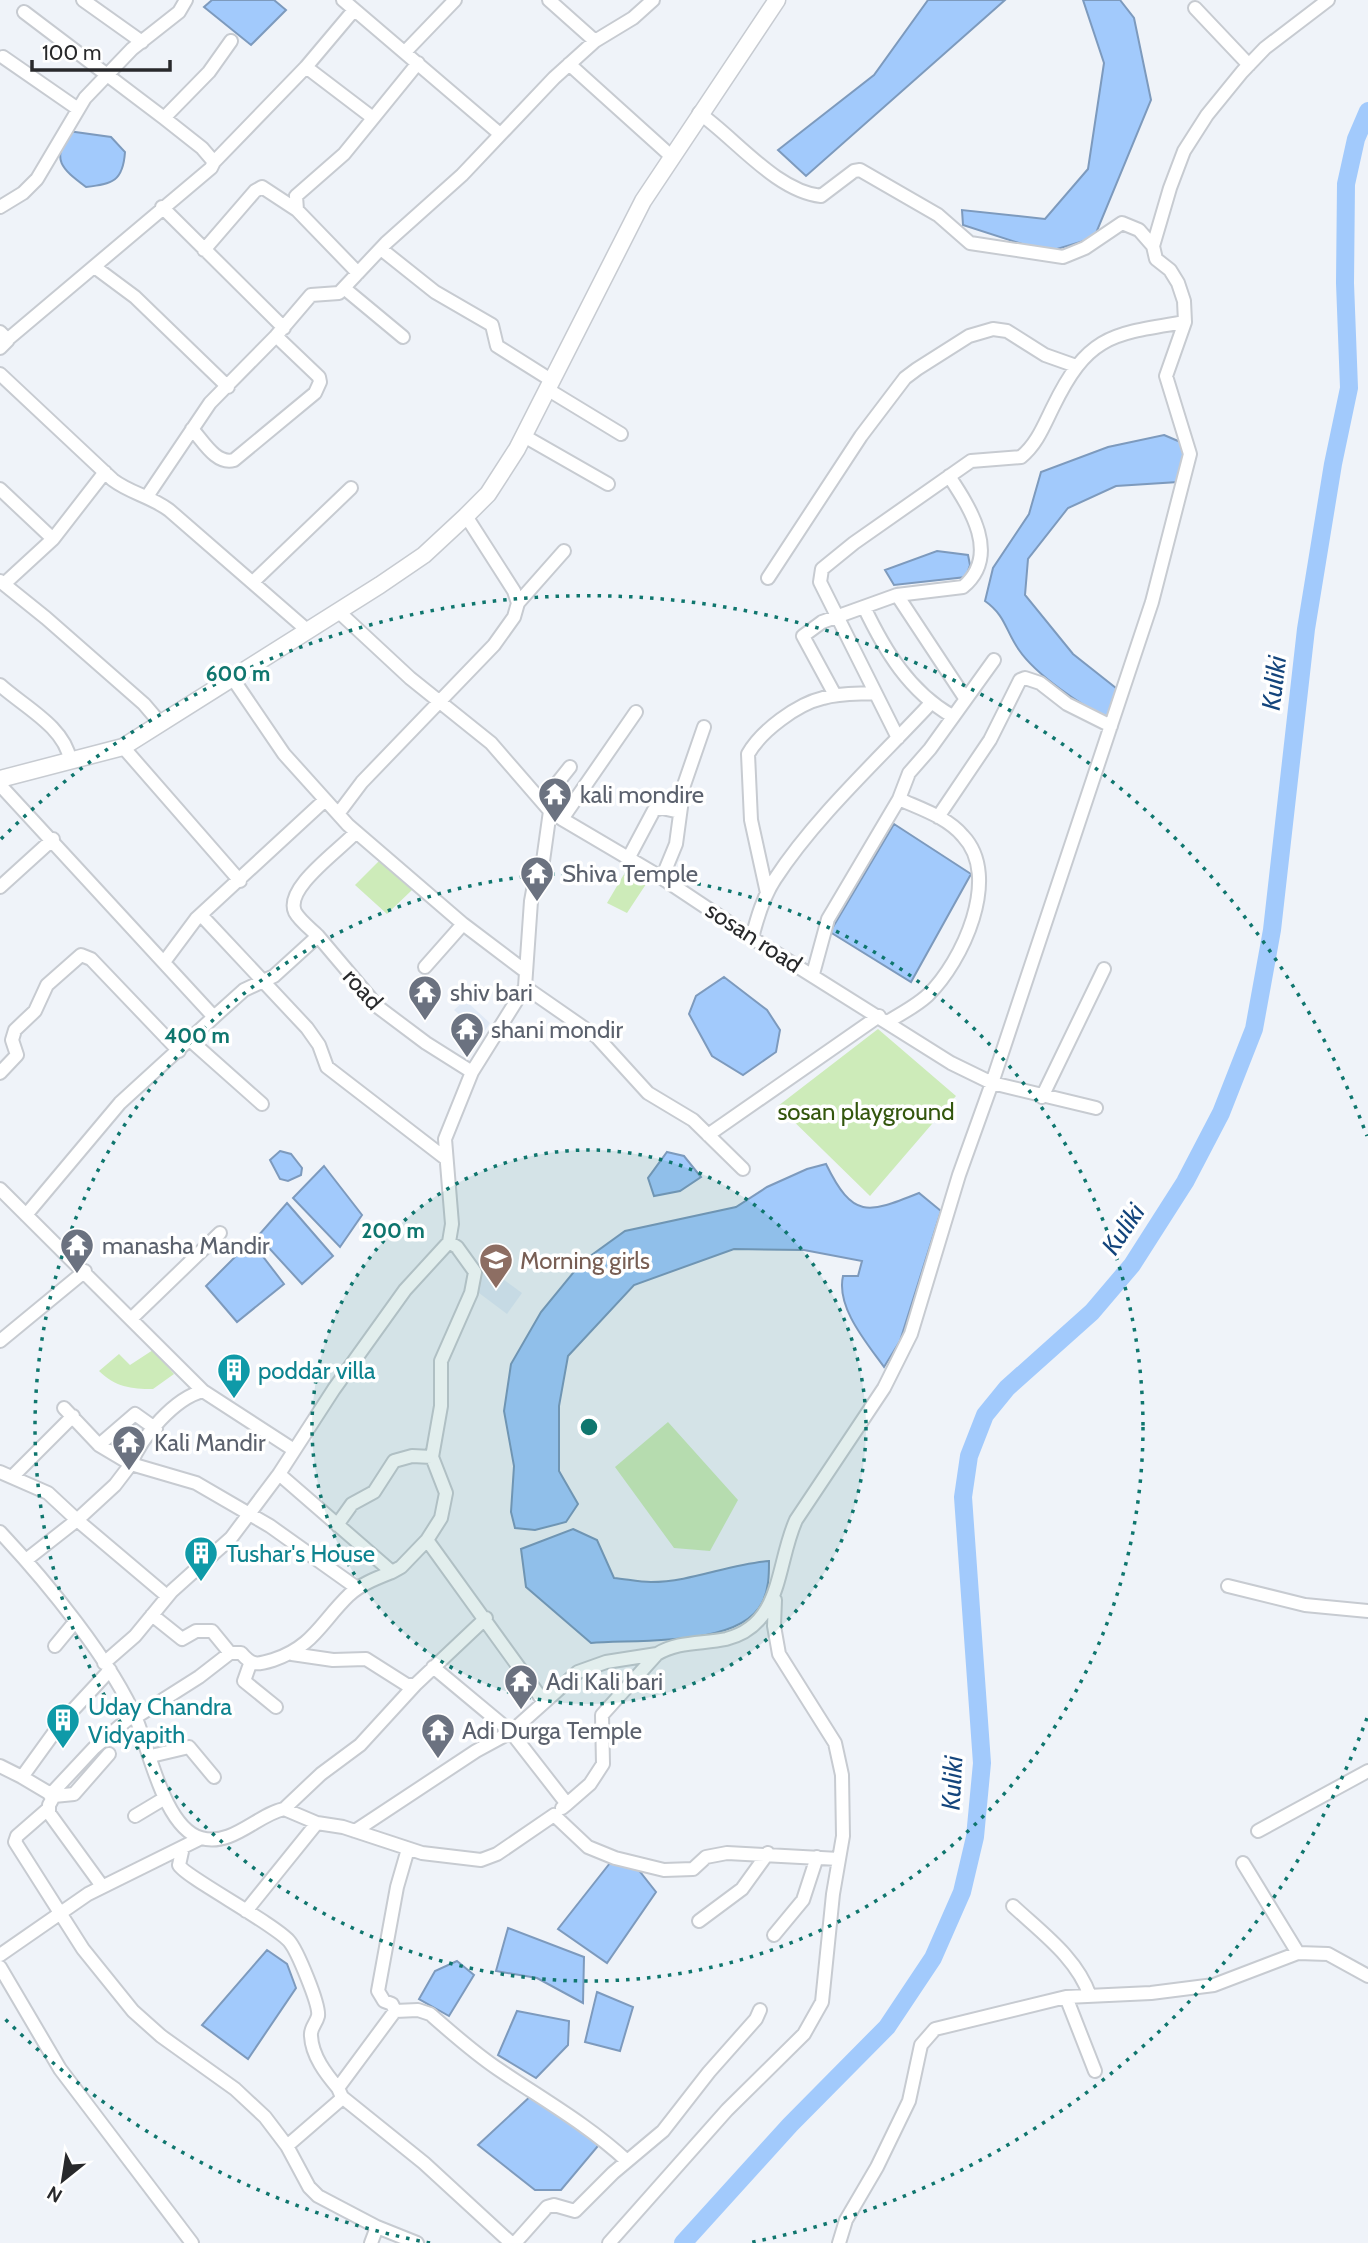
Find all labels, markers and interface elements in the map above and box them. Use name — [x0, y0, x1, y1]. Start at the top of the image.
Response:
scale bar — [32, 28, 170, 72]
text: 100 m — [42, 40, 101, 65]
water label: Kuliki — [1255, 653, 1293, 712]
text: 600 m — [206, 661, 270, 686]
temple icon: kali mondire — [536, 775, 574, 824]
place label: kali mondire — [580, 780, 704, 809]
temple icon: Shiva Temple — [518, 854, 556, 903]
place label: Shiva Temple — [562, 859, 698, 888]
street label: sosan road — [701, 895, 807, 979]
street label: road — [337, 962, 389, 1016]
temple icon: shiv bari — [406, 973, 444, 1022]
place label: shiv bari — [450, 978, 533, 1007]
temple icon: shani mondir — [448, 1010, 486, 1059]
place label: shani mondir — [491, 1015, 623, 1044]
text: 400 m — [164, 1023, 230, 1048]
park label: sosan playground — [777, 1097, 955, 1126]
water label: Kuliki — [1094, 1197, 1152, 1261]
text: 200 m — [361, 1218, 425, 1243]
temple icon: manasha Mandir — [58, 1226, 96, 1275]
place label: manasha Mandir — [102, 1231, 270, 1260]
school or university icon: Morning girls — [477, 1241, 515, 1290]
place label: Morning girls — [520, 1246, 650, 1275]
building icon: poddar villa — [215, 1351, 253, 1400]
place label: poddar villa — [258, 1356, 376, 1385]
centre of rings — [577, 1415, 601, 1439]
temple icon: Kali Mandir — [110, 1423, 148, 1472]
place label: Kali Mandir — [154, 1428, 266, 1457]
building icon: Tushar's House — [182, 1534, 220, 1583]
place label: Tushar's House — [226, 1539, 375, 1568]
temple icon: Adi Kali bari — [502, 1662, 540, 1711]
place label: Adi Kali bari — [546, 1667, 663, 1696]
place label: Uday Chandra Vidyapith — [88, 1692, 232, 1749]
building icon: Uday Chandra Vidyapith — [44, 1701, 82, 1750]
temple icon: Adi Durga Temple — [419, 1711, 457, 1760]
place label: Adi Durga Temple — [462, 1716, 642, 1745]
water label: Kuliki — [935, 1754, 969, 1811]
north arrow — [28, 2145, 98, 2215]
text: N — [43, 2181, 66, 2208]

